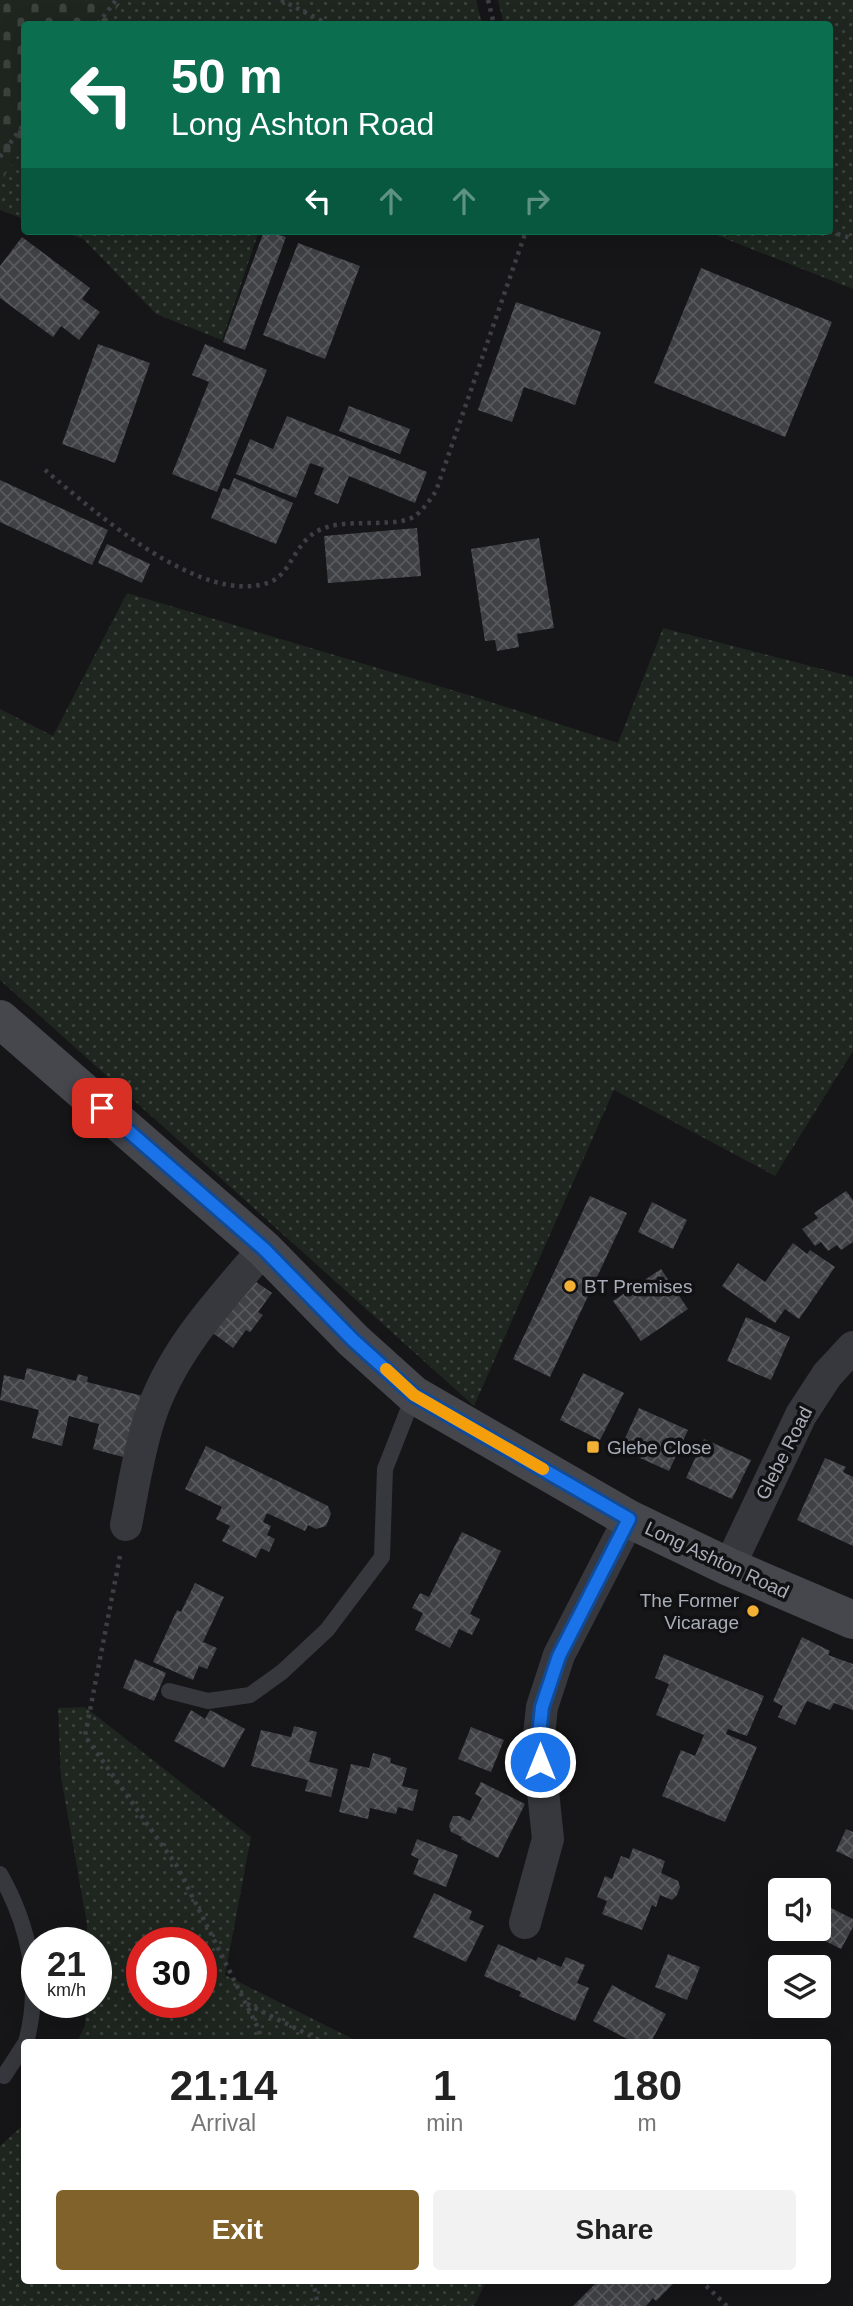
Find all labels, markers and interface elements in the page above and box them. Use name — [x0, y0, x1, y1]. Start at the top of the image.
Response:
icon: left — [56, 49, 147, 140]
text: 50 m — [171, 49, 283, 103]
text: Long Ashton Road — [171, 106, 434, 142]
icon: left — [299, 182, 337, 220]
icon: ahead — [372, 182, 410, 220]
icon: ahead — [445, 182, 483, 220]
icon: right — [518, 182, 556, 220]
pin — [72, 1078, 132, 1138]
icon: arrive — [83, 1089, 121, 1127]
place label: BT Premises — [584, 1276, 692, 1297]
marker: BT Premises — [562, 1278, 578, 1294]
street label: Glebe Road — [752, 1403, 816, 1503]
place label: Glebe Close — [607, 1437, 712, 1458]
marker: Glebe Close — [585, 1439, 601, 1455]
street label: Long Ashton Road — [642, 1517, 792, 1603]
place label: The Former Vicarage — [640, 1590, 740, 1633]
marker: The Former Vicarage — [745, 1603, 761, 1619]
position arrow — [503, 1725, 577, 1799]
map controls — [768, 1878, 831, 2018]
button: sound — [768, 1878, 831, 1941]
speed limit sign: 30 — [126, 1927, 217, 2018]
text: 21 — [47, 1944, 86, 1983]
button: layers — [768, 1955, 831, 2018]
text: km/h — [47, 1980, 86, 2000]
text: 21:14 — [170, 2062, 277, 2109]
text: 1 — [433, 2062, 456, 2109]
text: 180 — [612, 2062, 682, 2109]
text: Arrival — [191, 2110, 256, 2136]
text: min — [426, 2110, 463, 2136]
text: m — [638, 2110, 657, 2136]
button: Exit — [56, 2190, 419, 2270]
button: Share — [433, 2190, 796, 2270]

